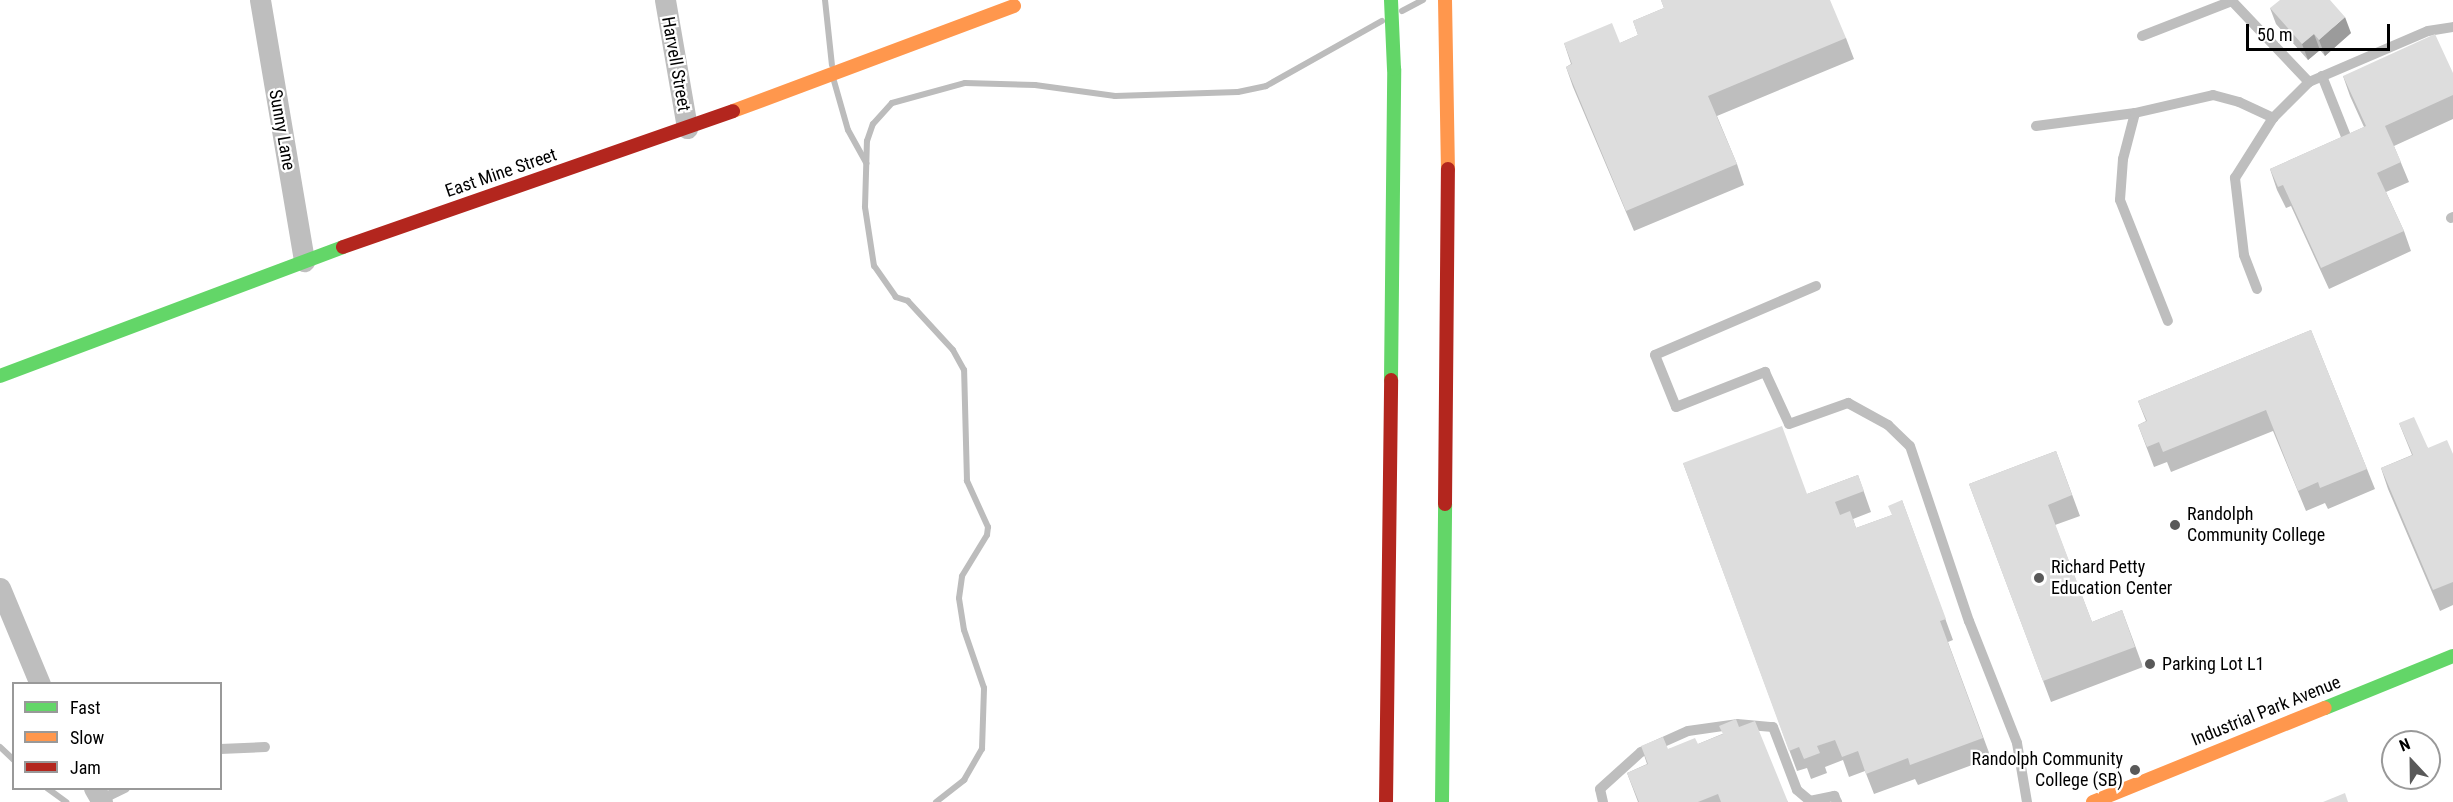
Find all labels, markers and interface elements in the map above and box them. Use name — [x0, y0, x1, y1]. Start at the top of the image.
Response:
scale bar — [2249, 12, 2393, 50]
street label: Harvell Street — [657, 15, 695, 113]
text: 50 m — [2257, 24, 2292, 45]
street label: Sunny Lane — [264, 88, 300, 172]
street label: East Mine Street — [442, 144, 560, 202]
place label: Randolph Community College — [2187, 504, 2325, 546]
marker: Randolph Community College — [2168, 518, 2182, 532]
place label: Richard Petty Education Center — [2051, 557, 2172, 600]
marker: Richard Petty Education Center — [2032, 571, 2046, 585]
place label: Parking Lot L1 — [2162, 653, 2264, 675]
marker: Parking Lot L1 — [2143, 657, 2157, 671]
street label: Industrial Park Avenue — [2188, 671, 2344, 751]
legend — [12, 682, 222, 790]
text: Fast — [70, 697, 101, 718]
text: Slow — [70, 727, 104, 748]
north arrow — [2381, 730, 2441, 790]
text: N — [2397, 734, 2413, 755]
place label: Randolph Community College (SB) — [1972, 749, 2123, 792]
text: Jam — [70, 757, 101, 778]
marker: Randolph Community College (SB) — [2128, 763, 2142, 777]

